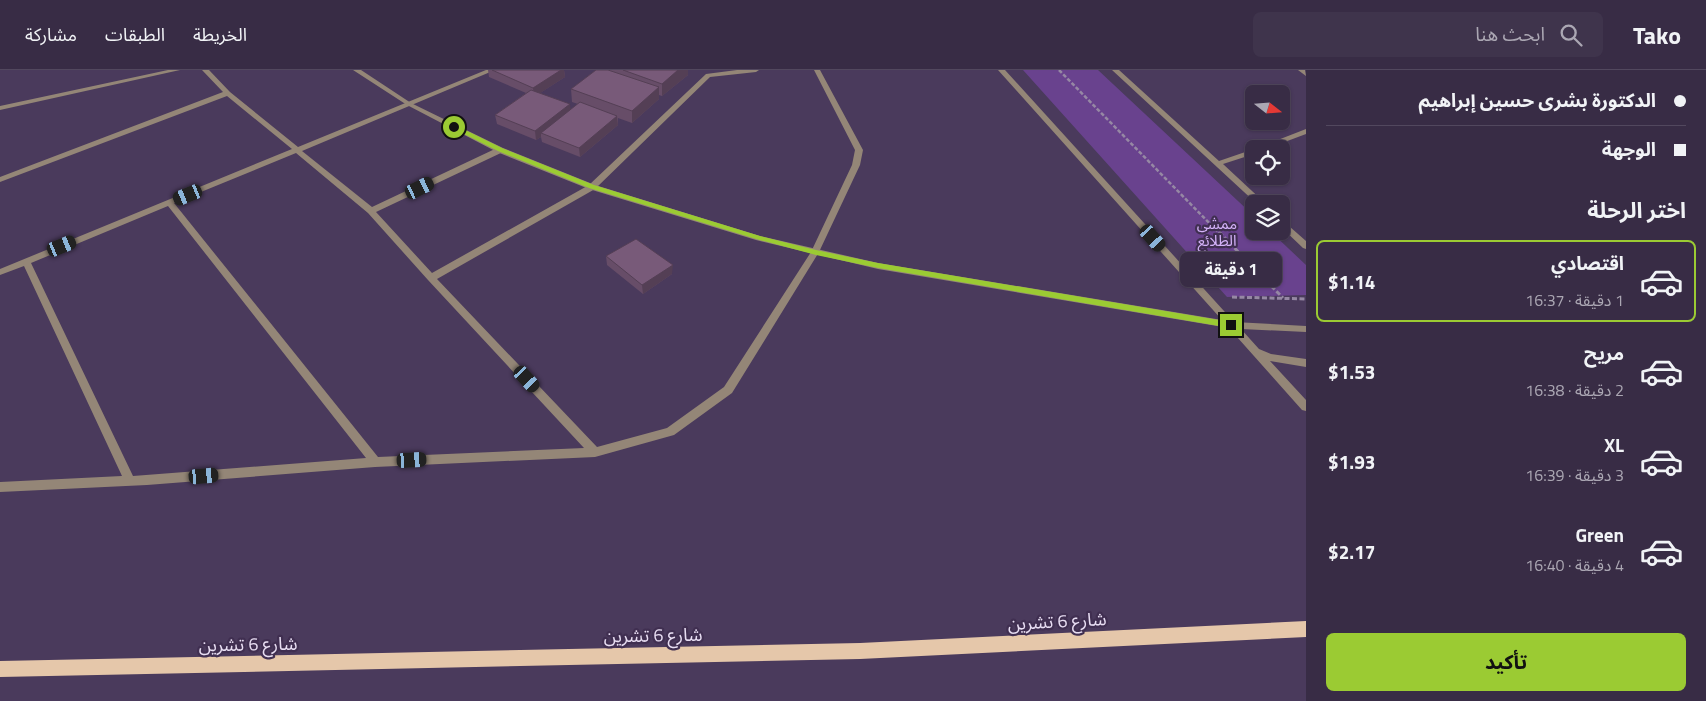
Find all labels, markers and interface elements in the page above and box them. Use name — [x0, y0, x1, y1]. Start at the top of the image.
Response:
search box — [1253, 12, 1603, 57]
text: Tako — [1633, 17, 1681, 53]
text: ابحث هنا — [1475, 19, 1545, 48]
text: مشاركة — [25, 21, 77, 48]
text: الطبقات — [105, 21, 165, 48]
text: الخريطة — [193, 21, 247, 48]
icon: search — [1557, 21, 1585, 49]
north arrow — [1245, 85, 1290, 130]
map controls — [1245, 85, 1290, 240]
text: الدكتورة بشرى حسين إبراهيم — [1419, 85, 1656, 114]
route start — [443, 116, 465, 138]
text: الوجهة — [1602, 134, 1656, 163]
button: locate — [1245, 140, 1290, 185]
car — [403, 175, 436, 201]
car — [171, 182, 204, 208]
text: اختر الرحلة — [1587, 193, 1686, 227]
button: layers — [1245, 195, 1290, 240]
park label: ممشى الطلائع — [1197, 212, 1237, 253]
car — [1137, 222, 1168, 254]
car — [45, 233, 78, 259]
text: اقتصادي — [1551, 248, 1624, 277]
callout: 1 دقيقة — [1180, 252, 1282, 288]
text: 1 دقيقة — [1205, 257, 1257, 281]
icon: car — [1639, 259, 1684, 304]
text: $1.14 — [1328, 267, 1375, 296]
text: 1 دقيقة · 16:37 — [1525, 288, 1624, 312]
route end — [1220, 314, 1242, 336]
text: مريح — [1584, 338, 1624, 367]
icon: car — [1639, 349, 1684, 394]
text: $1.53 — [1328, 357, 1375, 386]
car — [511, 363, 542, 395]
text: 2 دقيقة · 16:38 — [1525, 378, 1624, 402]
text: XL — [1604, 430, 1624, 459]
icon: car — [1639, 439, 1684, 484]
text: $1.93 — [1328, 447, 1375, 476]
car — [396, 452, 427, 468]
text: 3 دقيقة · 16:39 — [1525, 463, 1624, 487]
car — [188, 467, 219, 485]
text: Green — [1575, 520, 1624, 549]
icon: car — [1639, 529, 1684, 574]
text: $2.17 — [1328, 537, 1375, 566]
text: 4 دقيقة · 16:40 — [1525, 553, 1624, 577]
street label: شارع 6 تشرين — [1007, 605, 1107, 638]
street label: شارع 6 تشرين — [603, 621, 703, 650]
street label: شارع 6 تشرين — [198, 630, 298, 659]
button: تأكيد — [1326, 633, 1686, 691]

